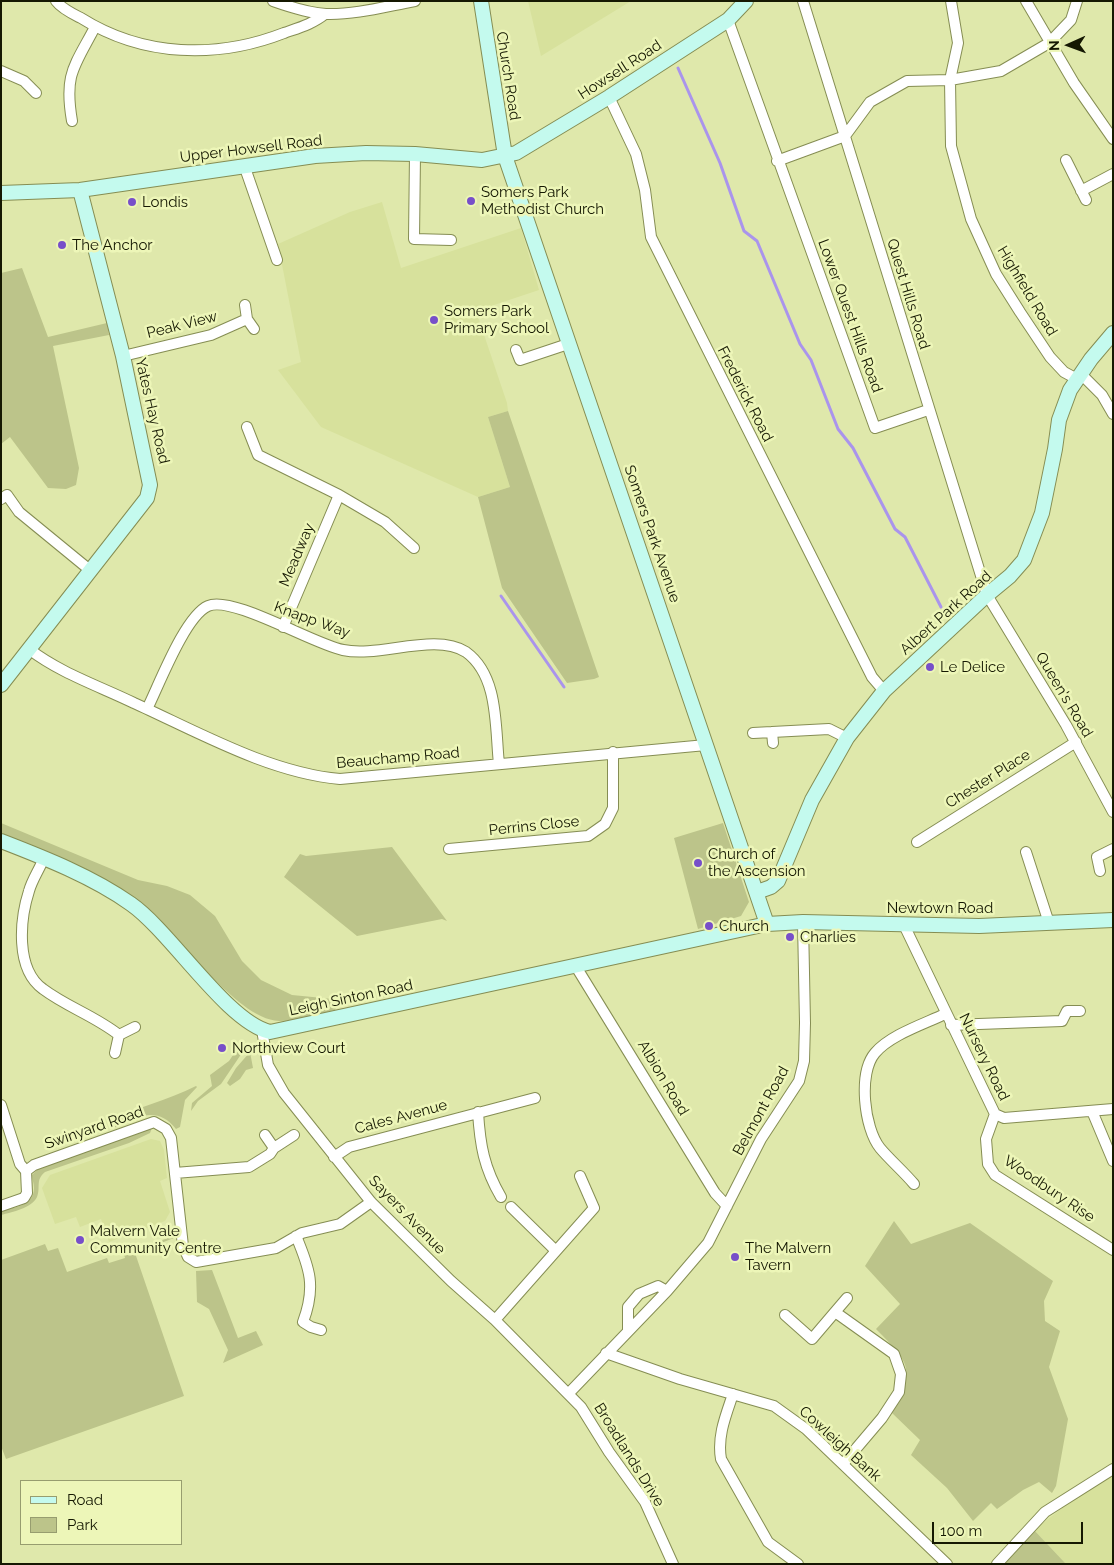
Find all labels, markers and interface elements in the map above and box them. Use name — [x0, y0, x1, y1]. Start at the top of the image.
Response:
north arrow — [1044, 20, 1094, 70]
street label: Church Road — [492, 30, 524, 122]
street label: Howsell Road — [575, 36, 665, 104]
text: N — [1046, 40, 1062, 51]
street label: Upper Howsell Road — [179, 131, 323, 167]
place label: Somers Park Methodist Church — [481, 183, 604, 218]
place label: Londis — [142, 193, 188, 211]
marker: Somers Park Methodist Church — [465, 195, 477, 207]
marker: Londis — [126, 196, 138, 208]
place label: The Anchor — [72, 236, 153, 254]
street label: Lower Quest Hills Road — [814, 237, 886, 395]
street label: Quest Hills Road — [883, 237, 933, 351]
marker: The Anchor — [56, 239, 68, 251]
street label: Highfield Road — [993, 243, 1061, 339]
place label: Somers Park Primary School — [444, 302, 549, 337]
street label: Peak View — [145, 308, 219, 342]
marker: Somers Park Primary School — [428, 314, 440, 326]
street label: Frederick Road — [713, 343, 777, 445]
street label: Yates Hay Road — [131, 356, 173, 466]
street label: Somers Park Avenue — [620, 463, 684, 605]
street label: Meadway — [276, 520, 318, 590]
street label: Albert Park Road — [897, 567, 995, 659]
street label: Knapp Way — [271, 598, 353, 642]
street label: Queen's Road — [1032, 649, 1096, 741]
place label: Le Delice — [940, 658, 1005, 676]
marker: Le Delice — [924, 661, 936, 673]
street label: Beauchamp Road — [336, 744, 460, 772]
street label: Chester Place — [942, 746, 1034, 812]
street label: Perrins Close — [488, 812, 580, 840]
place label: Church of the Ascension — [708, 845, 806, 880]
marker: Church of the Ascension — [692, 857, 704, 869]
street label: Newtown Road — [887, 899, 993, 917]
place label: Church — [719, 917, 769, 935]
marker: Church — [703, 920, 715, 932]
place label: Charlies — [800, 928, 856, 946]
marker: Charlies — [784, 931, 796, 943]
street label: Leigh Sinton Road — [288, 976, 414, 1020]
street label: Nursery Road — [955, 1010, 1013, 1104]
street label: Albion Road — [634, 1037, 692, 1119]
place label: Northview Court — [232, 1039, 346, 1057]
marker: Northview Court — [216, 1042, 228, 1054]
street label: Belmont Road — [729, 1063, 793, 1159]
street label: Cales Avenue — [353, 1096, 449, 1138]
street label: Swinyard Road — [42, 1103, 146, 1153]
street label: Woodbury Rise — [1000, 1152, 1098, 1226]
street label: Sayers Avenue — [365, 1172, 449, 1258]
place label: Malvern Vale Community Centre — [90, 1222, 221, 1257]
marker: Malvern Vale Community Centre — [74, 1234, 86, 1246]
place label: The Malvern Tavern — [745, 1239, 831, 1274]
marker: The Malvern Tavern — [729, 1251, 741, 1263]
street label: Broadlands Drive — [590, 1400, 668, 1510]
street label: Cowleigh Bank — [795, 1403, 885, 1485]
legend — [20, 1480, 182, 1545]
text: Road — [67, 1491, 103, 1509]
scale bar — [934, 1512, 1085, 1544]
text: Park — [67, 1516, 98, 1534]
text: 100 m — [940, 1522, 982, 1540]

